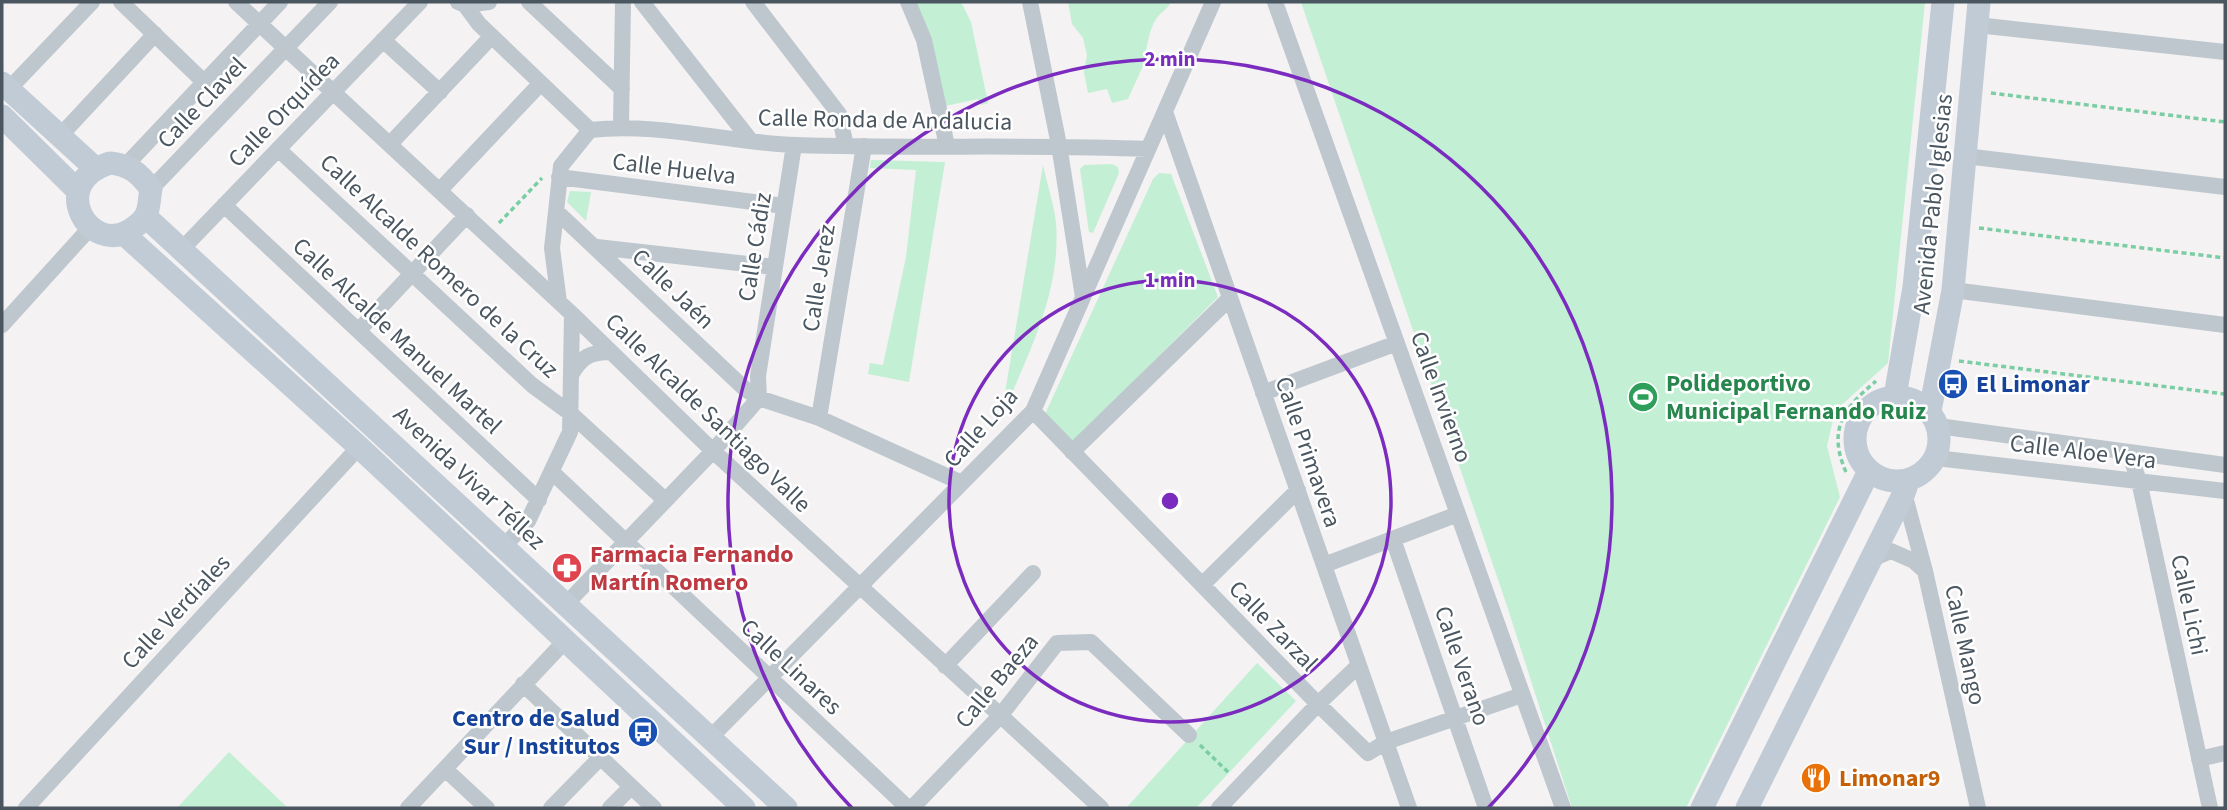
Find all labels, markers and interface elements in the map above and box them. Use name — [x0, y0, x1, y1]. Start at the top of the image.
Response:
text: 2 min — [1144, 44, 1196, 74]
street label: Calle Orquídea — [220, 45, 348, 175]
street label: Calle Clavel — [149, 49, 255, 157]
street label: Avenida Pablo Iglesias — [1904, 92, 1962, 316]
street label: Calle Ronda de Andalucia — [758, 100, 1012, 140]
street label: Calle Huelva — [610, 144, 738, 194]
street label: Calle Alcalde Romero de la Cruz — [312, 146, 566, 386]
street label: Calle Cádiz — [729, 190, 781, 304]
street label: Calle Jerez — [793, 222, 845, 334]
street label: Calle Alcalde Manuel Martel — [284, 229, 510, 443]
street label: Calle Jaén — [624, 241, 722, 337]
text: 1 min — [1144, 265, 1196, 295]
street label: Calle Alcalde Santiago Valle — [597, 305, 819, 521]
street label: Calle Invierno — [1401, 326, 1481, 468]
place label: Polideportivo Municipal Fernando Ruiz — [1666, 366, 1926, 429]
bus stop icon: El Limonar — [1936, 367, 1970, 401]
place label: El Limonar — [1976, 367, 2090, 402]
street label: Calle Primavera — [1266, 372, 1350, 532]
street label: Calle Loja — [935, 380, 1027, 476]
sports icon: Polideportivo Municipal Fernando Ruiz — [1626, 380, 1660, 414]
street label: Avenida Vivar Téllez — [385, 398, 553, 558]
street label: Calle Aloe Vera — [2008, 426, 2158, 478]
centre of rings — [1158, 489, 1182, 513]
place label: Farmacia Fernando Martín Romero — [590, 537, 794, 600]
street label: Calle Verdiales — [113, 547, 239, 677]
pharmacy icon: Farmacia Fernando Martín Romero — [550, 551, 584, 585]
street label: Calle Lichi — [2161, 551, 2217, 659]
street label: Calle Zarzal — [1220, 572, 1326, 680]
street label: Calle Mango — [1935, 582, 1995, 708]
street label: Calle Verano — [1425, 601, 1499, 731]
street label: Calle Linares — [732, 611, 850, 723]
street label: Calle Baeza — [947, 626, 1047, 736]
place label: Centro de Salud Sur / Institutos — [452, 701, 620, 764]
bus stop icon: Centro de Salud Sur / Institutos — [626, 715, 660, 749]
restaurant icon: Limonar9 — [1799, 761, 1833, 795]
place label: Limonar9 — [1839, 761, 1941, 796]

